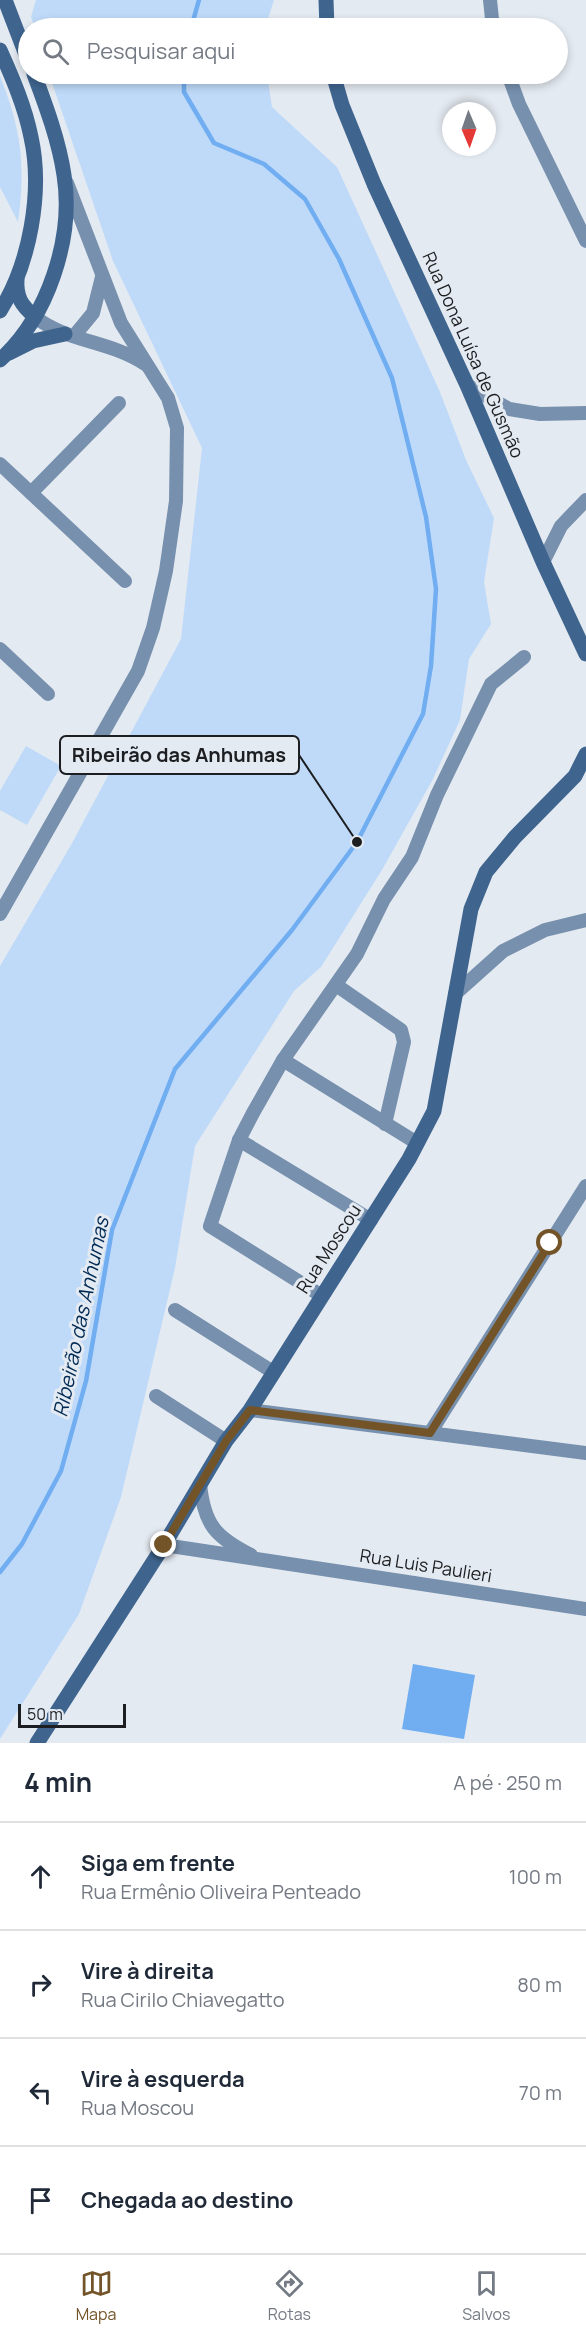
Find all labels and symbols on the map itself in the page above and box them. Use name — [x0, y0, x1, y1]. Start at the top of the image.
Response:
north arrow — [442, 102, 496, 156]
street label: Rua Dona Luísa de Gusmão — [418, 248, 530, 461]
callout: Ribeirão das Anhumas — [60, 736, 299, 774]
text: Ribeirão das Anhumas — [72, 741, 286, 768]
street label: Rua Moscou — [290, 1199, 366, 1298]
water label: Ribeirão das Anhumas — [46, 1213, 115, 1419]
route start — [536, 1229, 562, 1255]
route end — [150, 1531, 176, 1557]
street label: Rua Luis Paulieri — [358, 1543, 494, 1587]
scale bar — [18, 1701, 126, 1728]

